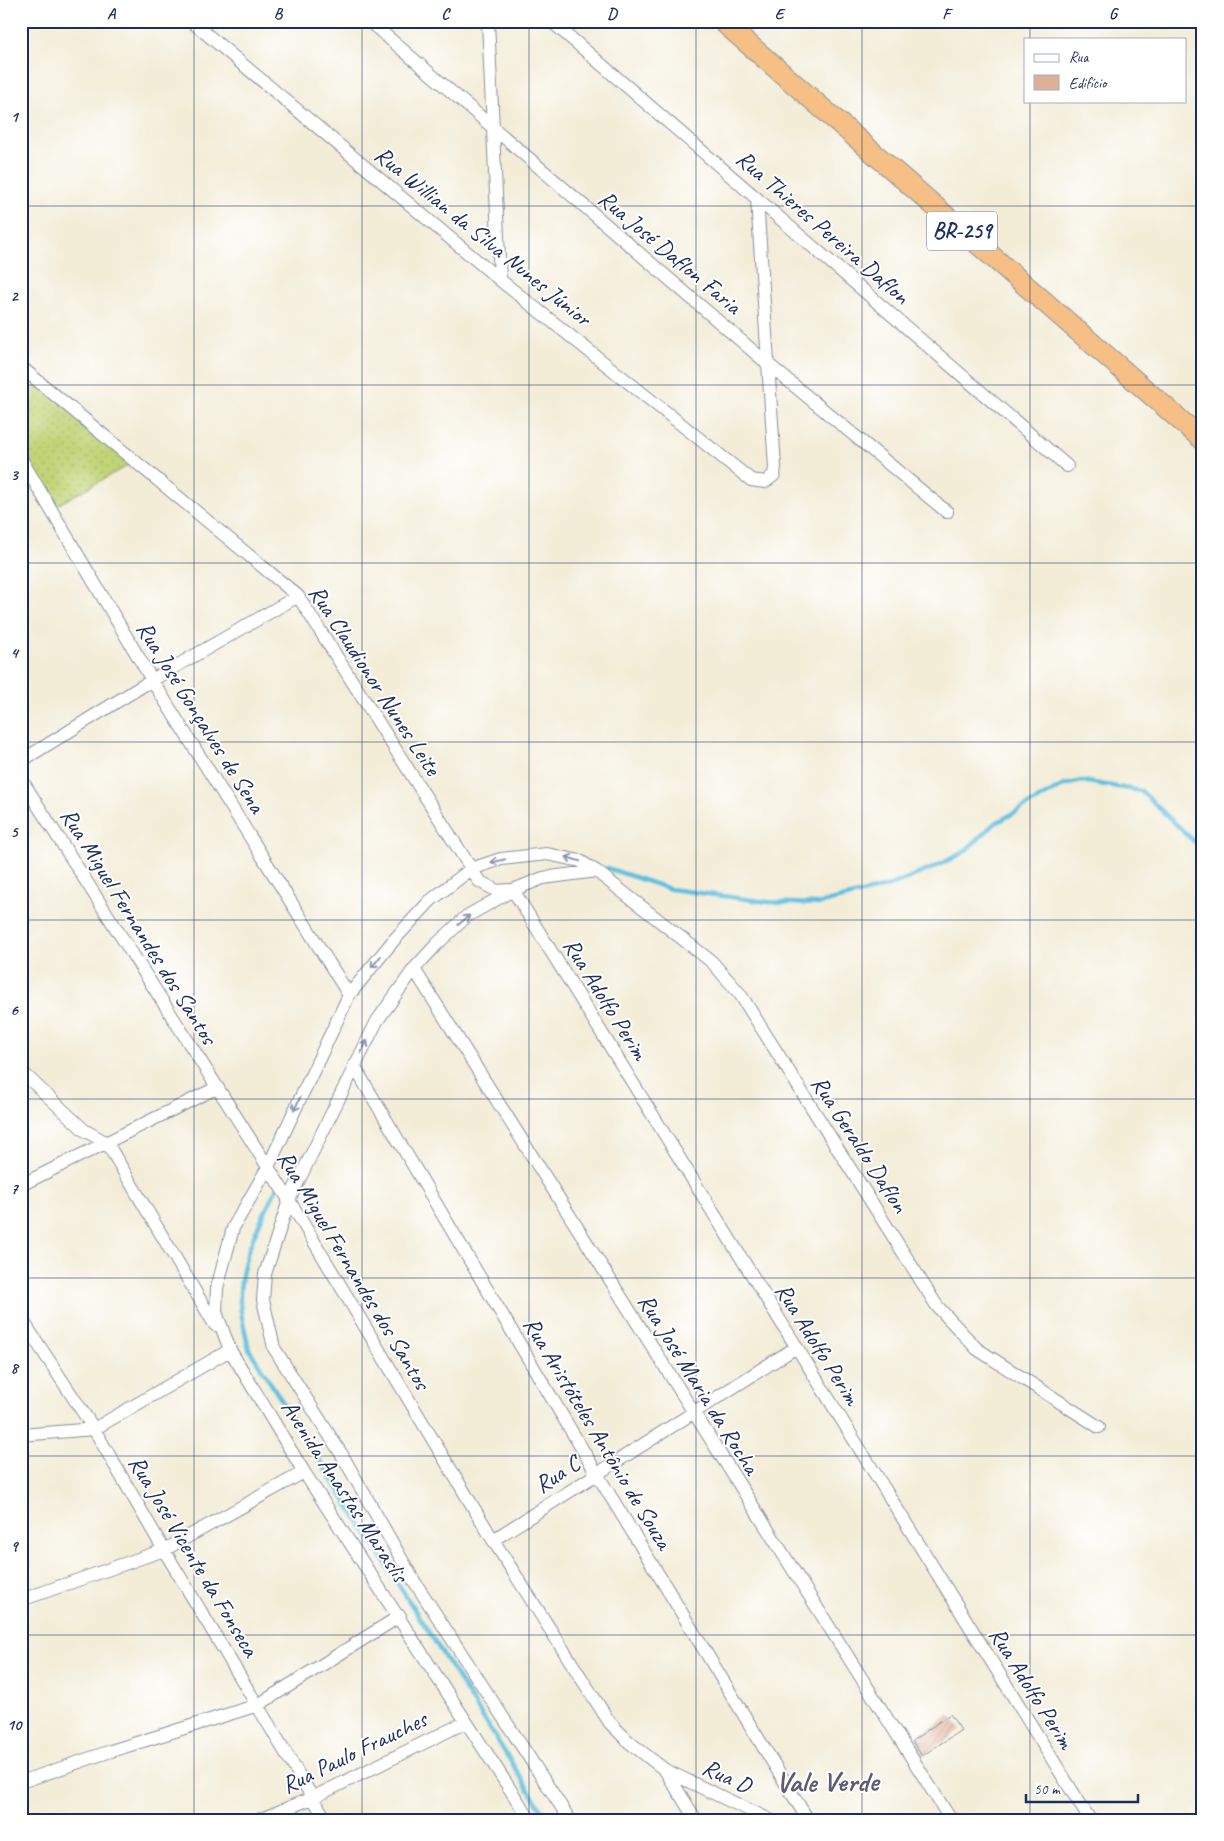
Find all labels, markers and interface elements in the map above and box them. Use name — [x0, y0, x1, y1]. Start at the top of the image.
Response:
text: A — [107, 4, 117, 24]
text: B — [274, 4, 284, 24]
text: C — [441, 4, 451, 24]
text: D — [607, 4, 618, 24]
text: E — [775, 4, 786, 24]
text: F — [942, 4, 953, 24]
text: G — [1109, 4, 1119, 24]
legend — [1024, 38, 1186, 102]
text: Rua — [1069, 48, 1089, 67]
text: Edifício — [1069, 74, 1108, 93]
text: 1 — [10, 107, 19, 127]
street label: Rua Willian da Silva Nunes Júnior — [369, 139, 599, 334]
street label: Rua Thieres Pereira Daflon — [730, 143, 917, 311]
street label: Rua José Daflon Faria — [592, 183, 749, 321]
road number: BR-259 — [927, 212, 997, 250]
text: 2 — [10, 286, 19, 306]
text: 3 — [10, 465, 19, 485]
street label: Rua Claudionor Nunes Leite — [302, 579, 449, 783]
street label: Rua José Gonçalves de Sena — [130, 616, 273, 820]
text: 4 — [10, 643, 19, 663]
street label: Rua Miguel Fernandes dos Santos — [54, 802, 225, 1051]
text: 5 — [11, 822, 20, 842]
one-way arrow — [565, 854, 581, 863]
one-way arrow — [491, 857, 507, 866]
one-way arrow — [457, 914, 470, 925]
street label: Rua Adolfo Perim — [557, 932, 656, 1067]
one-way arrow — [370, 956, 381, 969]
text: 6 — [10, 1000, 19, 1020]
one-way arrow — [359, 1039, 369, 1054]
street label: Rua Geraldo Daflon — [805, 1070, 916, 1219]
one-way arrow — [292, 1096, 302, 1111]
street label: Rua Miguel Fernandes dos Santos — [271, 1145, 438, 1396]
text: 7 — [10, 1179, 19, 1199]
street label: Rua Adolfo Perim — [769, 1277, 868, 1412]
street label: Rua José Maria da Rocha — [631, 1288, 768, 1482]
street label: Rua Aristóteles Antônio de Souza — [517, 1312, 680, 1556]
text: 8 — [10, 1358, 19, 1378]
street label: Avenida Anastas Maraslis — [275, 1394, 416, 1590]
street label: Rua C — [529, 1446, 588, 1500]
street label: Rua José Vicente da Fonseca — [122, 1450, 267, 1663]
text: 9 — [10, 1536, 19, 1556]
street label: Rua Adolfo Perim — [983, 1621, 1082, 1756]
street label: Rua Paulo Frauches — [276, 1703, 433, 1800]
text: 10 — [7, 1715, 23, 1735]
street label: Rua D — [698, 1752, 758, 1801]
district label: Vale Verde — [776, 1763, 880, 1800]
scale bar — [1026, 1771, 1139, 1803]
text: 50 m — [1034, 1780, 1061, 1799]

